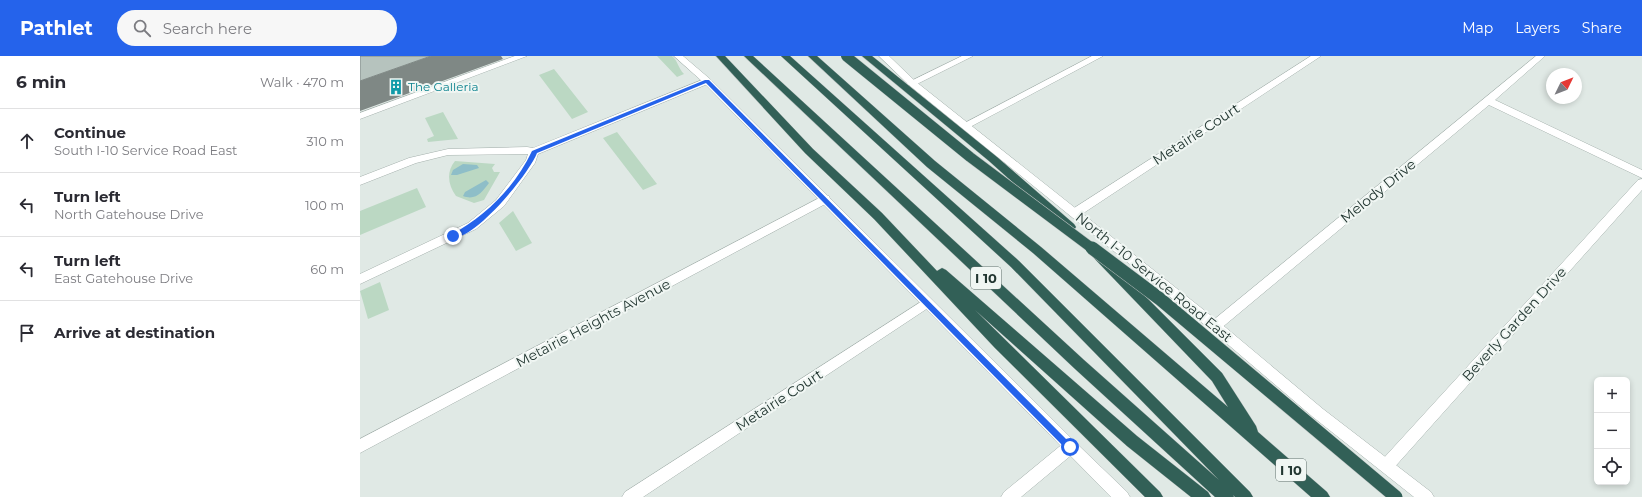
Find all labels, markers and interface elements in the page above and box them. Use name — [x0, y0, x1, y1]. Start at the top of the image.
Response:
search box — [117, 10, 397, 46]
text: Pathlet — [20, 17, 93, 40]
icon: search — [131, 17, 153, 39]
text: Search here — [163, 19, 252, 38]
text: Map — [1462, 19, 1493, 37]
text: Layers — [1515, 19, 1560, 37]
text: Share — [1582, 19, 1622, 37]
north arrow — [1546, 68, 1582, 104]
text: 6 min — [16, 72, 66, 92]
text: Walk · 470 m — [260, 74, 344, 90]
building icon: The Galleria — [387, 78, 405, 96]
place label: The Galleria — [408, 79, 478, 94]
street label: Metairie Court — [1149, 99, 1243, 169]
text: Continue — [54, 123, 126, 142]
icon: ahead — [16, 130, 38, 152]
text: 310 m — [306, 133, 344, 149]
text: South I-10 Service Road East — [54, 142, 237, 158]
street label: Melody Drive — [1337, 155, 1419, 227]
text: Turn left — [54, 187, 121, 206]
icon: left — [16, 194, 38, 216]
text: 100 m — [305, 197, 344, 213]
text: North Gatehouse Drive — [54, 206, 204, 222]
street label: North I-10 Service Road East — [1072, 208, 1236, 346]
route end — [444, 227, 462, 245]
text: Turn left — [54, 251, 121, 270]
icon: left — [16, 258, 38, 280]
text: 60 m — [310, 261, 344, 277]
street label: Beverly Garden Drive — [1458, 263, 1570, 385]
road number: I 10 — [971, 267, 1001, 289]
text: East Gatehouse Drive — [54, 270, 193, 286]
street label: Metairie Heights Avenue — [513, 275, 673, 371]
icon: arrive — [16, 322, 38, 344]
text: Arrive at destination — [54, 323, 215, 342]
street label: Metairie Court — [732, 365, 826, 435]
map controls — [1594, 377, 1630, 485]
button: + — [1594, 377, 1630, 413]
button: − — [1594, 413, 1630, 449]
route start — [1061, 438, 1079, 456]
button: locate — [1594, 449, 1630, 485]
road number: I 10 — [1276, 459, 1306, 481]

